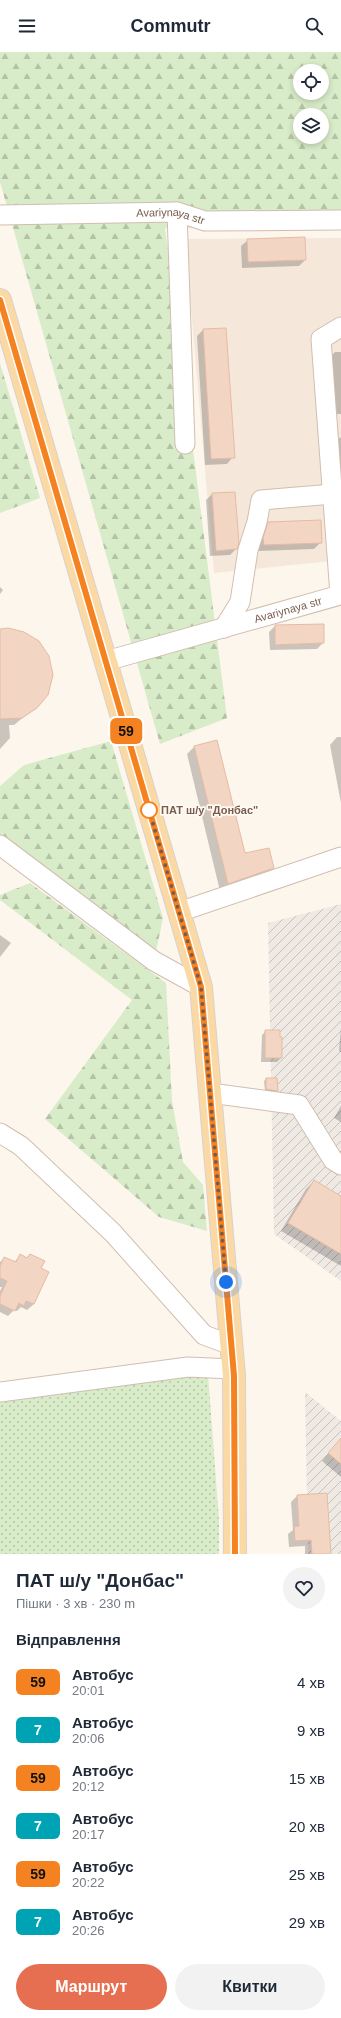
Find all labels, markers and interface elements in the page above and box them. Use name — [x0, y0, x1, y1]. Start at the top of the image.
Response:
icon: menu — [16, 15, 38, 37]
icon: search — [303, 15, 325, 37]
text: Commutr — [131, 16, 211, 36]
map controls — [293, 64, 329, 144]
button: locate — [293, 64, 329, 100]
button: layers — [293, 108, 329, 144]
street label: Avariynaya str — [136, 206, 207, 227]
street label: Avariynaya str — [253, 594, 323, 625]
line badge: 59 — [108, 718, 144, 744]
text: 59 — [118, 723, 134, 739]
marker: ПАТ ш/у "Донбас" — [140, 801, 158, 819]
place label: ПАТ ш/у "Донбас" — [161, 804, 258, 816]
your location — [216, 1272, 236, 1292]
button: heart — [283, 1567, 325, 1609]
text: ПАТ ш/у "Донбас" — [16, 1570, 184, 1591]
text: Пішки · 3 хв · 230 m — [16, 1596, 135, 1611]
text: Відправлення — [16, 1631, 121, 1648]
text: Автобус — [72, 1666, 134, 1683]
text: 59 — [30, 1674, 46, 1690]
text: 4 хв — [297, 1674, 325, 1691]
text: 20:01 — [72, 1683, 105, 1698]
text: Автобус — [72, 1714, 134, 1731]
text: 7 — [34, 1722, 42, 1738]
text: 9 хв — [297, 1722, 325, 1739]
text: 20:06 — [72, 1731, 105, 1746]
text: Автобус — [72, 1762, 134, 1779]
text: 59 — [30, 1770, 46, 1786]
text: 15 хв — [289, 1770, 325, 1787]
text: 20:12 — [72, 1779, 105, 1794]
text: Автобус — [72, 1810, 134, 1827]
text: 7 — [34, 1818, 42, 1834]
text: 20 хв — [289, 1818, 325, 1835]
text: 20:17 — [72, 1827, 105, 1842]
text: Автобус — [72, 1858, 134, 1875]
text: 59 — [30, 1866, 46, 1882]
text: 25 хв — [289, 1866, 325, 1883]
text: 20:22 — [72, 1875, 105, 1890]
text: Автобус — [72, 1906, 134, 1923]
text: 7 — [34, 1914, 42, 1930]
text: 29 хв — [289, 1914, 325, 1931]
text: 20:26 — [72, 1923, 105, 1938]
button: Маршрут — [16, 1964, 167, 2010]
button: Квитки — [175, 1964, 325, 2010]

